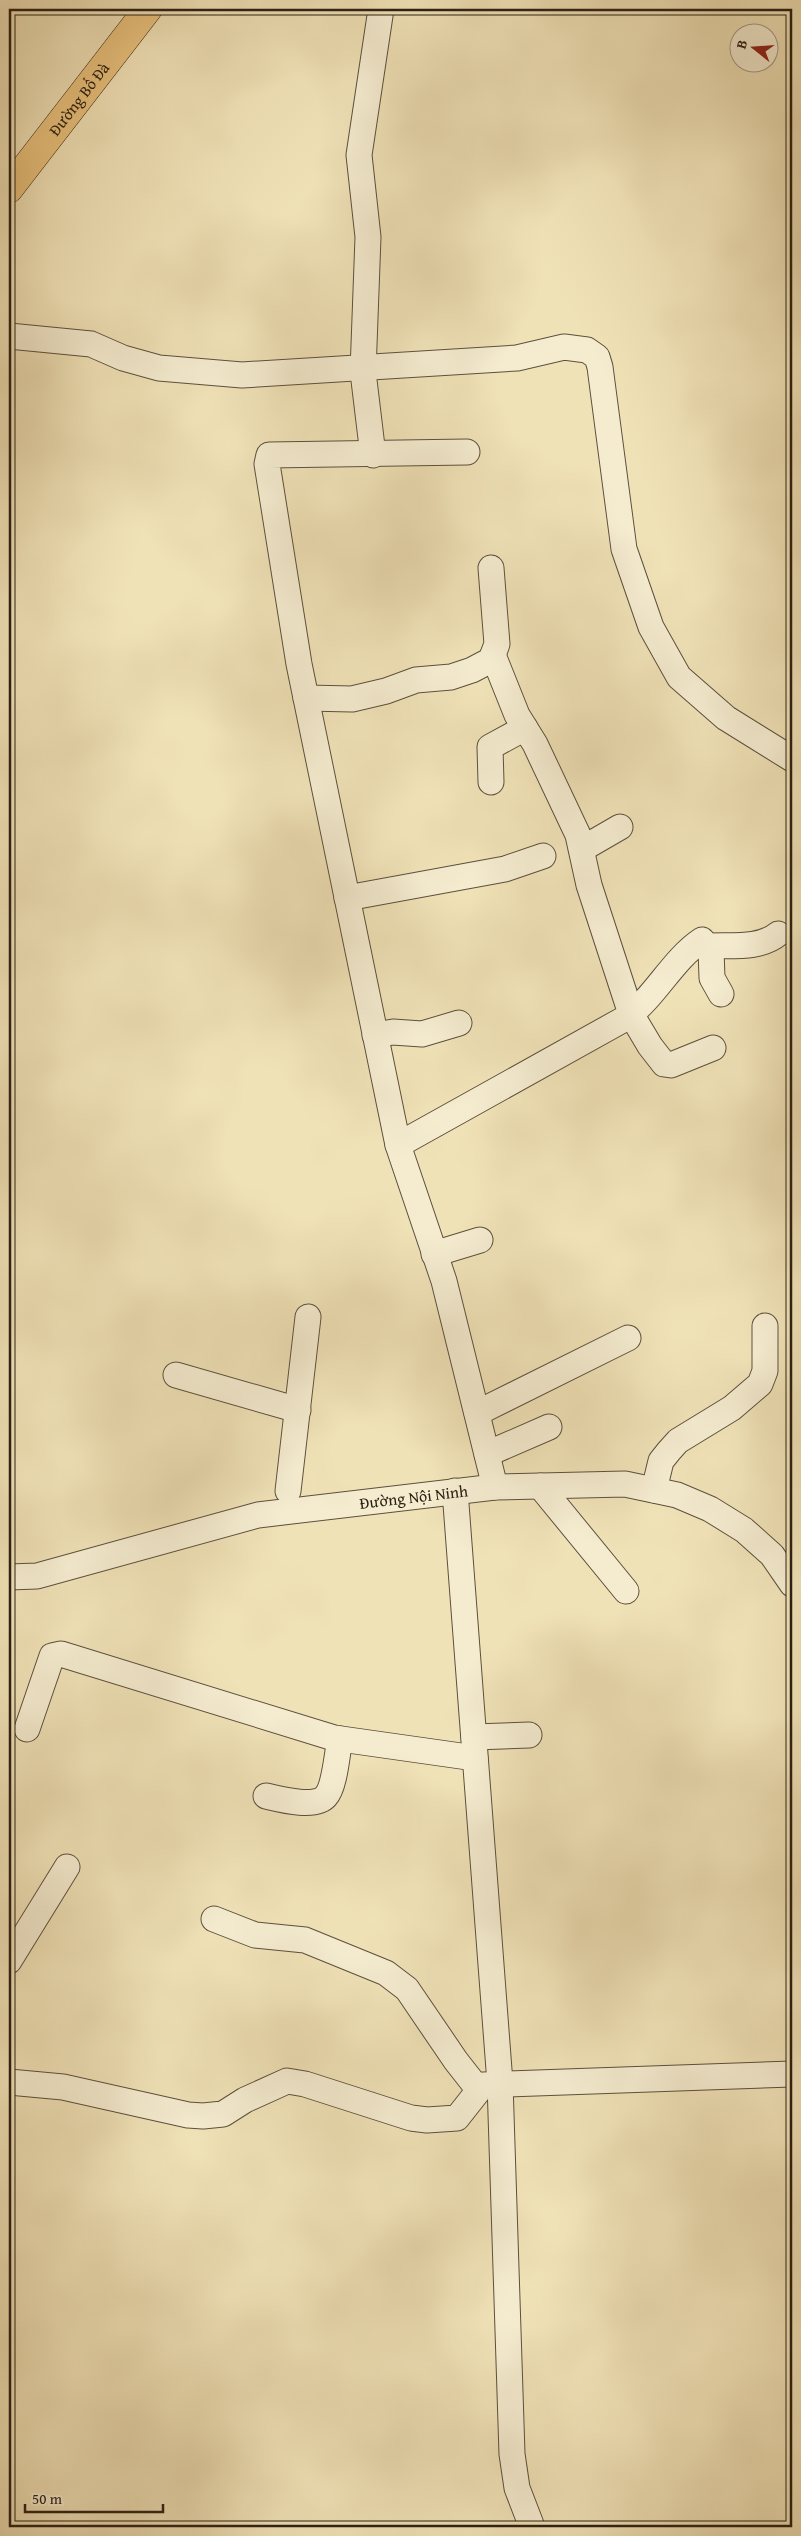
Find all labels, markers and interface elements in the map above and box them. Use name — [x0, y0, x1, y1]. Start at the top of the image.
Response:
north arrow — [728, 22, 778, 72]
text: B — [731, 37, 752, 51]
street label: Đường Bổ Đà — [43, 57, 115, 141]
street label: Đường Nội Ninh — [358, 1478, 469, 1515]
scale bar — [25, 2481, 162, 2513]
text: 50 m — [32, 2488, 63, 2509]

